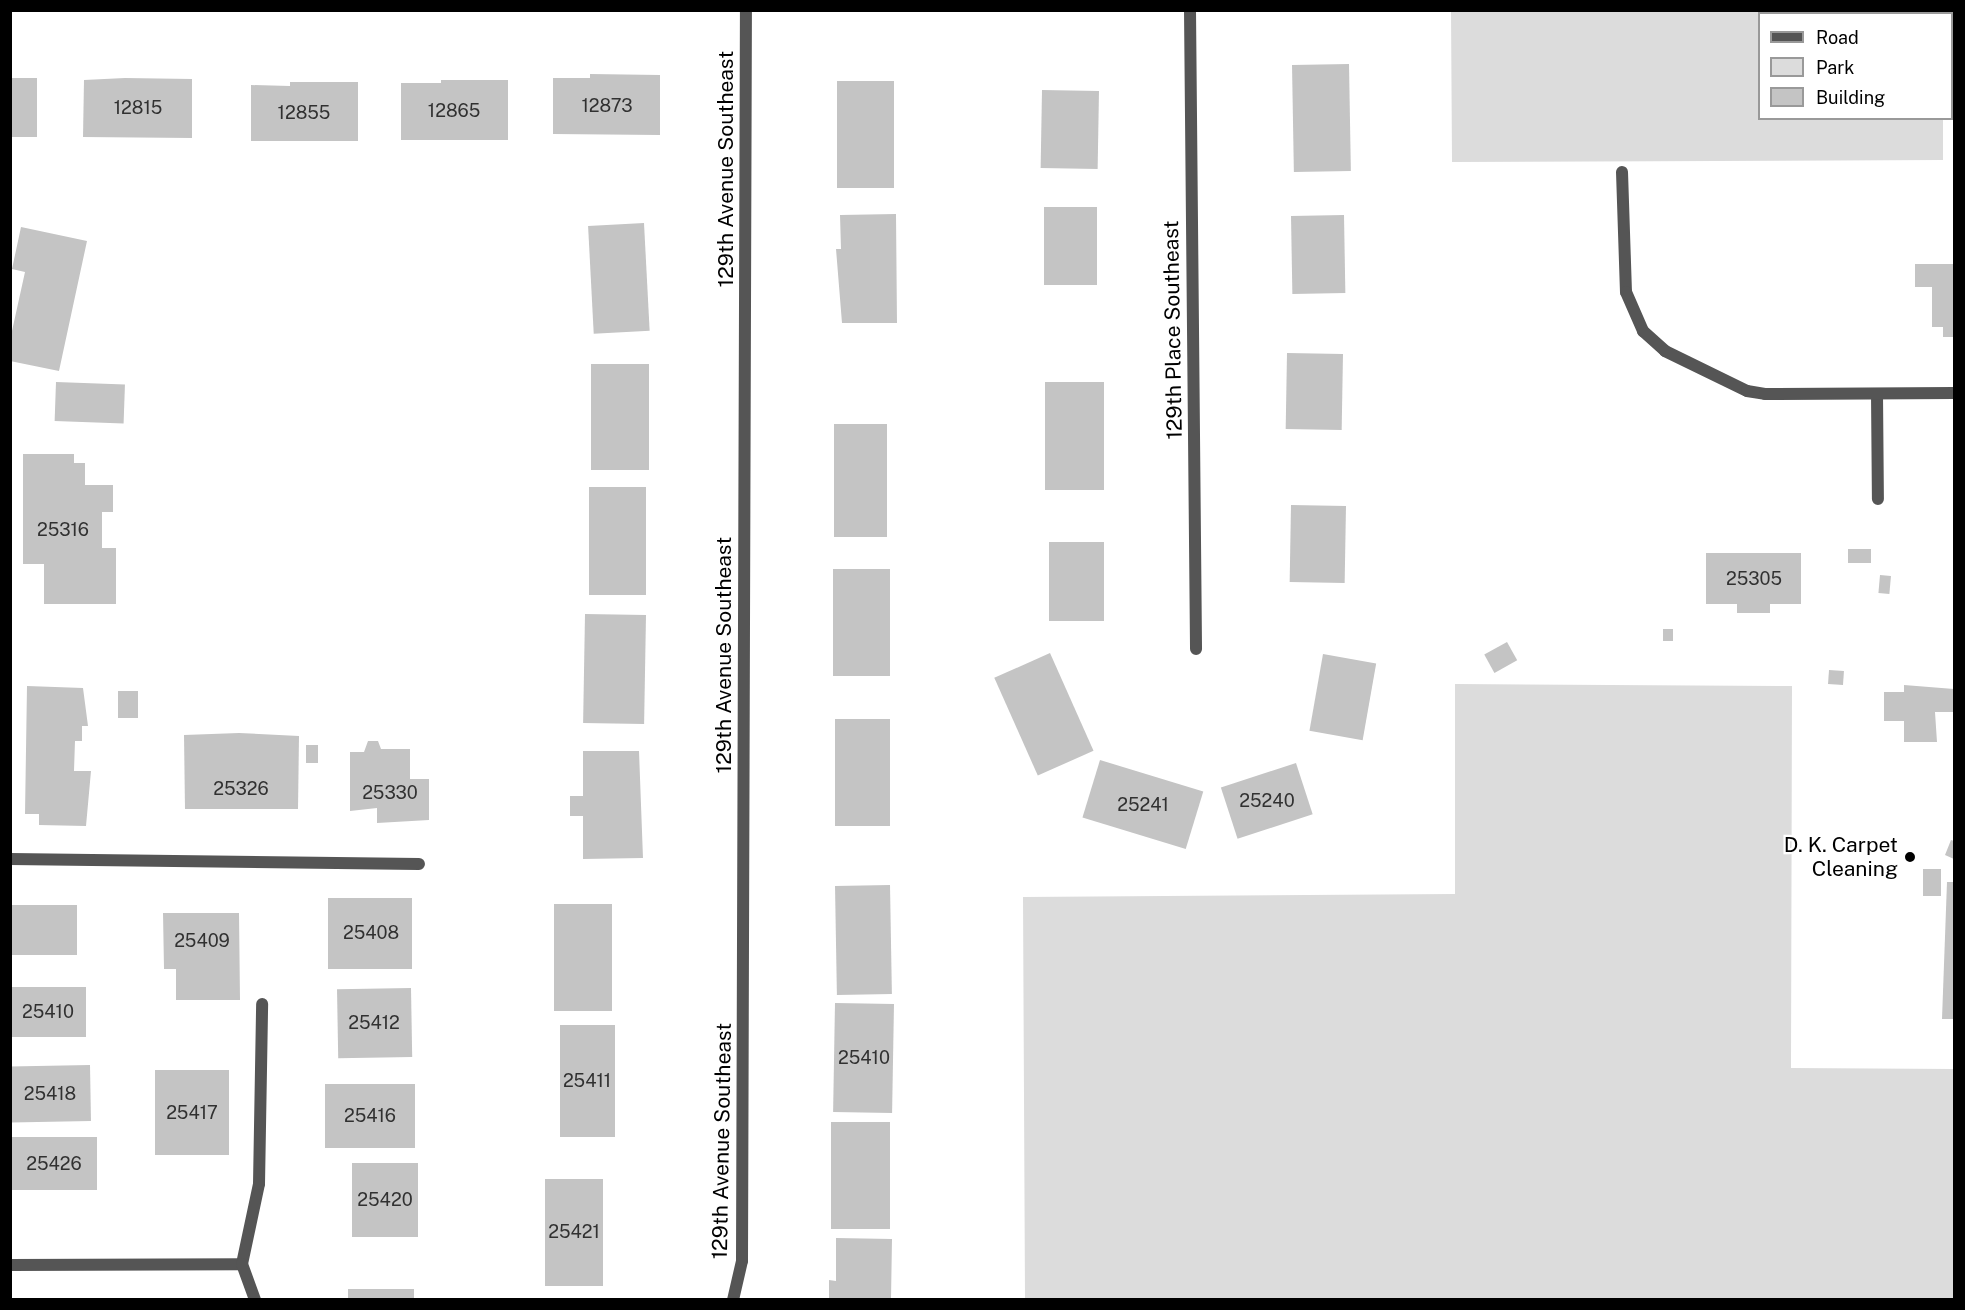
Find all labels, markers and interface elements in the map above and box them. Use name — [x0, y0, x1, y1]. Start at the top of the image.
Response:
legend — [1758, 12, 1953, 120]
text: Road — [1816, 27, 1859, 48]
street label: 129th Avenue Southeast — [713, 51, 739, 287]
text: Park — [1816, 57, 1854, 78]
text: Building — [1816, 87, 1885, 108]
house number: 12873 — [581, 95, 633, 117]
house number: 12815 — [114, 97, 162, 119]
house number: 12865 — [428, 100, 480, 122]
house number: 12855 — [278, 102, 330, 124]
street label: 129th Place Southeast — [1158, 220, 1188, 440]
house number: 25316 — [37, 519, 89, 541]
street label: 129th Avenue Southeast — [711, 537, 737, 773]
house number: 25305 — [1726, 568, 1782, 590]
house number: 25326 — [213, 778, 269, 800]
house number: 25330 — [362, 782, 418, 804]
house number: 25240 — [1239, 790, 1295, 812]
house number: 25241 — [1117, 794, 1169, 816]
place label: D. K. Carpet Cleaning — [1784, 832, 1898, 882]
marker: D. K. Carpet Cleaning — [1903, 850, 1917, 864]
house number: 25408 — [343, 922, 399, 944]
house number: 25409 — [174, 930, 230, 952]
house number: 25410 — [22, 1001, 74, 1023]
house number: 25412 — [348, 1012, 400, 1034]
street label: 129th Avenue Southeast — [707, 1022, 737, 1260]
house number: 25410 — [838, 1047, 890, 1069]
house number: 25411 — [563, 1070, 611, 1092]
house number: 25418 — [24, 1083, 76, 1105]
house number: 25417 — [166, 1102, 218, 1124]
house number: 25416 — [344, 1105, 396, 1127]
house number: 25426 — [26, 1153, 82, 1175]
house number: 25420 — [357, 1189, 413, 1211]
house number: 25421 — [548, 1221, 600, 1243]

